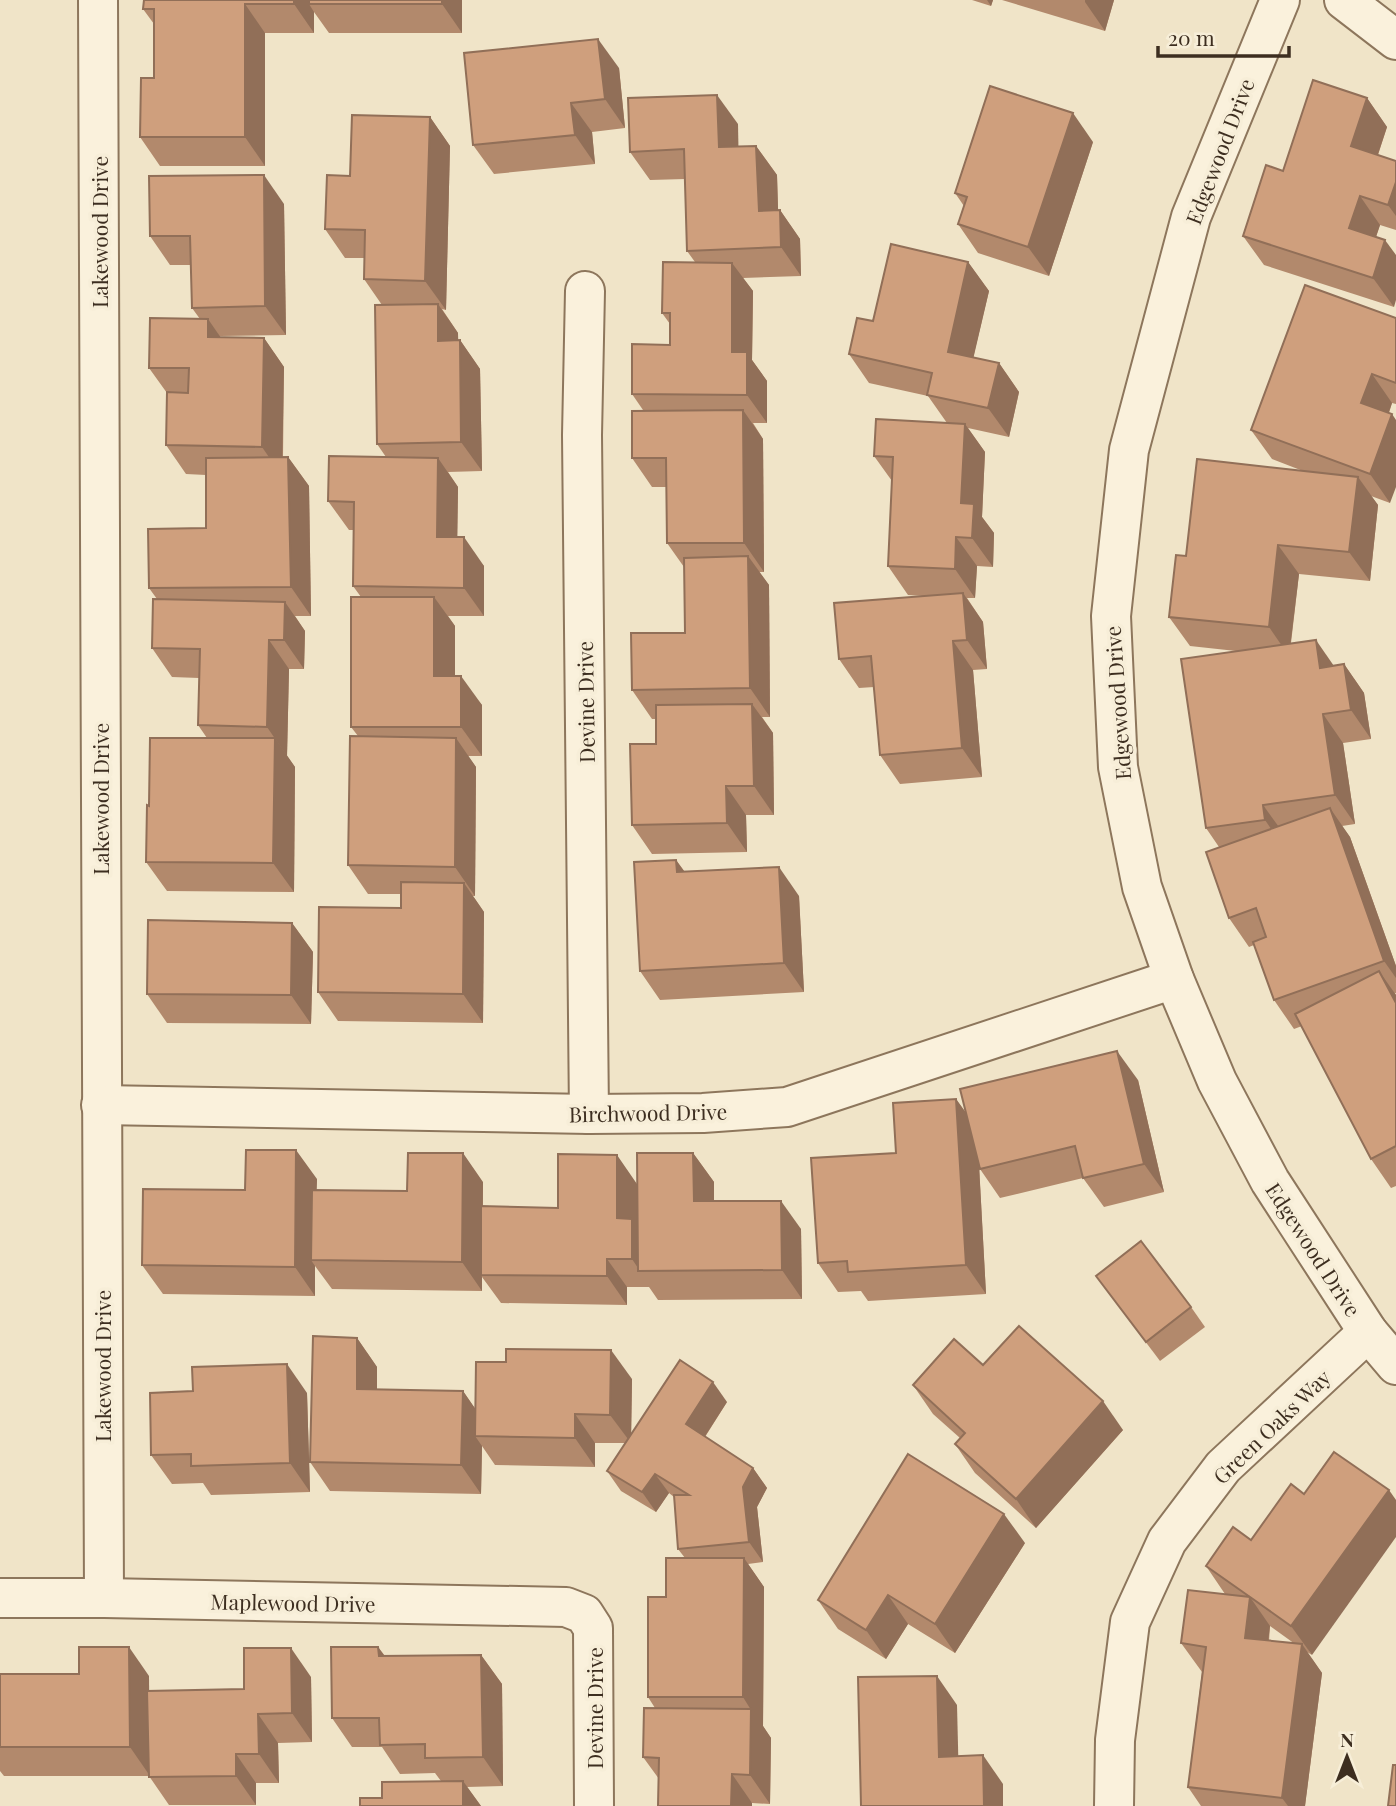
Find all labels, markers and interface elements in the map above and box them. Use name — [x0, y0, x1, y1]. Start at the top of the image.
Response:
scale bar — [1158, 14, 1289, 58]
text: 20 m — [1168, 23, 1215, 51]
street label: Edgewood Drive — [1178, 74, 1260, 228]
street label: Lakewood Drive — [85, 156, 113, 308]
street label: Edgewood Drive — [1098, 625, 1136, 781]
street label: Devine Drive — [570, 641, 600, 763]
street label: Lakewood Drive — [86, 723, 114, 875]
street label: Birchwood Drive — [569, 1097, 727, 1127]
street label: Edgewood Drive — [1260, 1177, 1368, 1321]
street label: Lakewood Drive — [88, 1290, 116, 1442]
street label: Green Oaks Way — [1206, 1362, 1336, 1489]
street label: Maplewood Drive — [210, 1587, 376, 1617]
street label: Devine Drive — [580, 1647, 608, 1769]
north arrow — [1312, 1722, 1382, 1792]
text: N — [1340, 1726, 1354, 1752]

